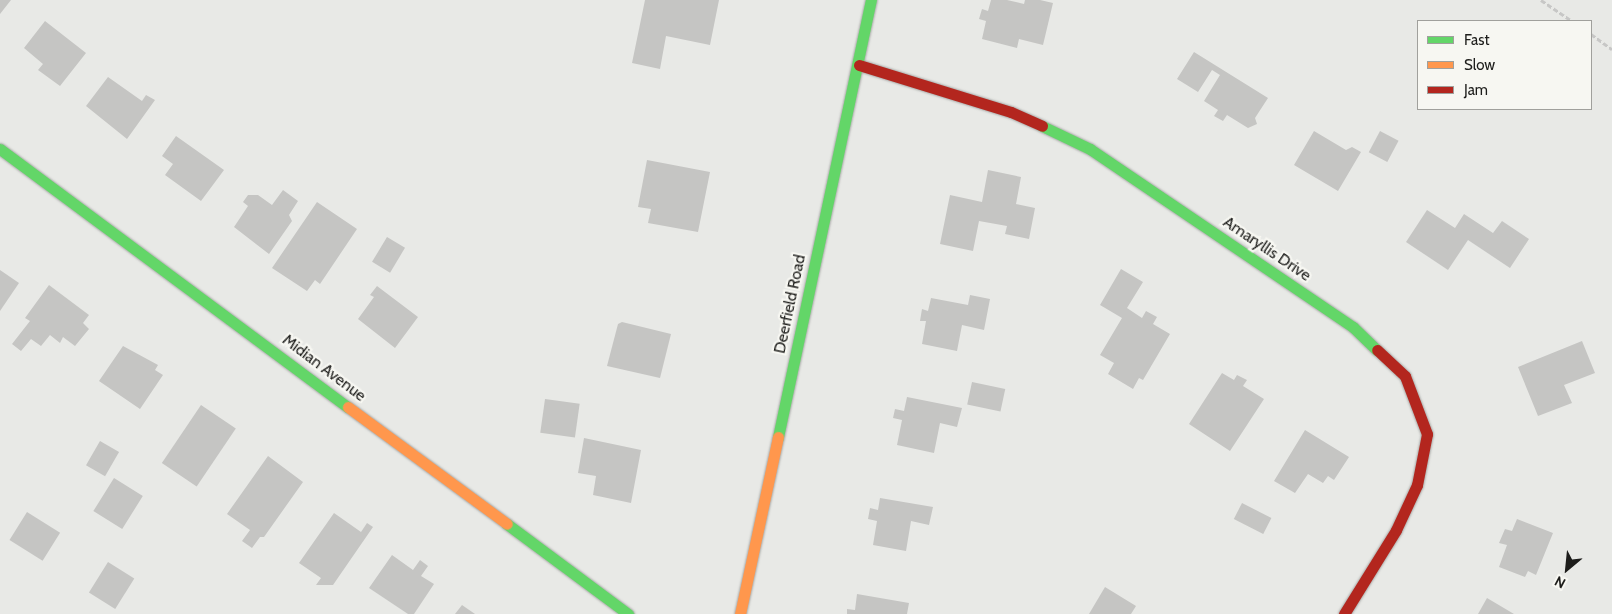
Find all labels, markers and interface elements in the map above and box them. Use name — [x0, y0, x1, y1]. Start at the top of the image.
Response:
legend — [1417, 20, 1592, 110]
text: Fast — [1464, 31, 1489, 49]
text: Slow — [1464, 56, 1495, 74]
text: Jam — [1464, 81, 1488, 99]
street label: Amaryllis Drive — [1219, 213, 1315, 285]
street label: Deerfield Road — [770, 253, 810, 355]
street label: Midian Avenue — [279, 330, 369, 406]
north arrow — [1542, 544, 1592, 594]
text: N — [1551, 572, 1569, 593]

